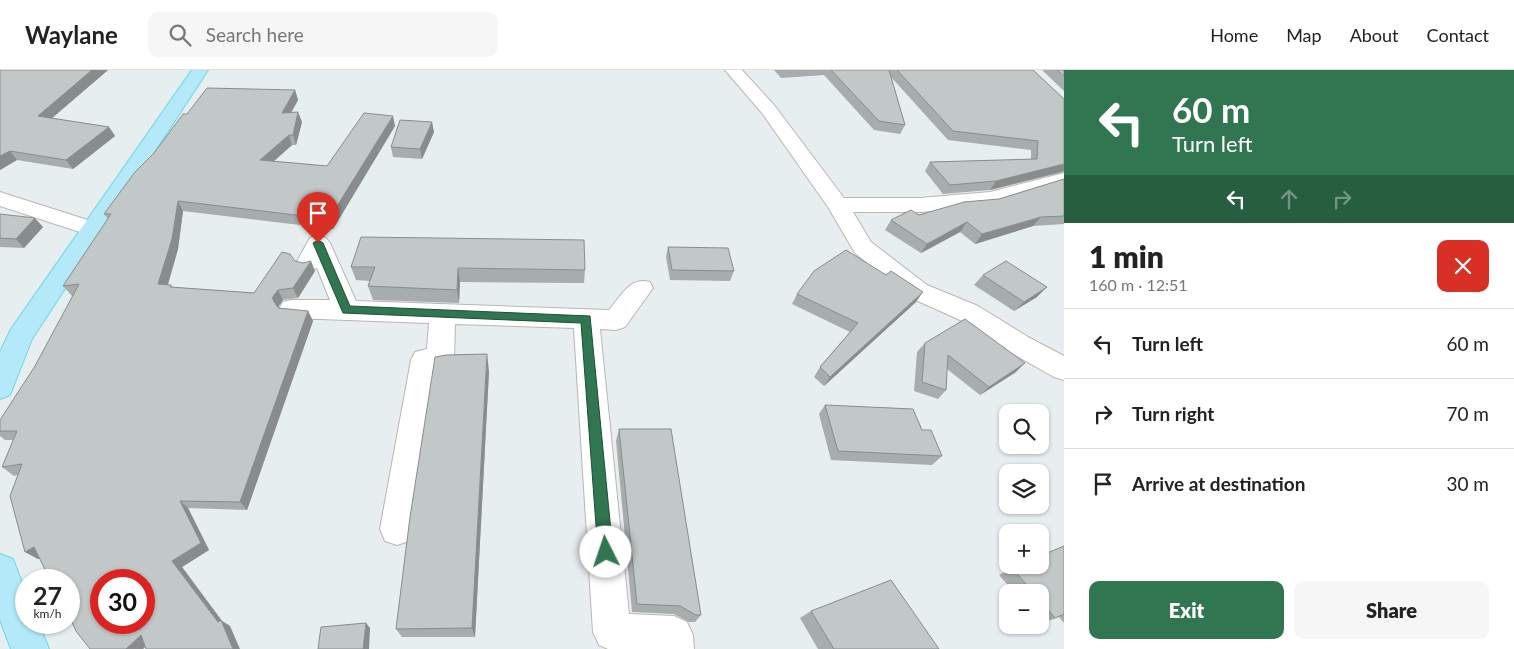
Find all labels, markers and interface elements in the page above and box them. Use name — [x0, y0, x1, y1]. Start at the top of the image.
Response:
search box — [148, 12, 498, 57]
text: Waylane — [25, 20, 118, 49]
icon: search — [166, 21, 194, 49]
text: Search here — [206, 23, 304, 46]
text: Home — [1210, 24, 1258, 46]
text: Map — [1286, 24, 1322, 46]
text: About — [1350, 24, 1399, 46]
text: Contact — [1427, 24, 1489, 46]
text: 60 m — [1172, 88, 1250, 130]
icon: left — [1089, 90, 1154, 155]
text: Turn left — [1172, 130, 1253, 157]
icon: left — [1222, 185, 1250, 213]
icon: ahead — [1275, 185, 1303, 213]
icon: right — [1328, 185, 1356, 213]
pin — [297, 192, 339, 243]
icon: arrive — [304, 199, 332, 227]
text: 1 min — [1089, 238, 1164, 274]
button: close — [1437, 240, 1489, 292]
text: 160 m · 12:51 — [1089, 275, 1188, 294]
icon: left — [1089, 330, 1117, 358]
text: Turn left — [1132, 332, 1203, 355]
text: 60 m — [1446, 332, 1489, 355]
icon: right — [1089, 400, 1117, 428]
text: Turn right — [1132, 402, 1214, 425]
text: 70 m — [1446, 402, 1489, 425]
map controls — [999, 404, 1049, 634]
button: search — [999, 404, 1049, 454]
button: layers — [999, 464, 1049, 514]
icon: arrive — [1089, 470, 1117, 498]
text: Arrive at destination — [1132, 472, 1305, 495]
text: 30 m — [1446, 472, 1489, 495]
button: + — [999, 524, 1049, 574]
position arrow — [579, 525, 631, 577]
speed limit sign: 30 — [90, 569, 155, 634]
text: 27 — [33, 580, 62, 610]
button: Exit — [1089, 581, 1284, 639]
button: Share — [1294, 581, 1489, 639]
button: − — [999, 584, 1049, 634]
text: km/h — [33, 606, 62, 621]

